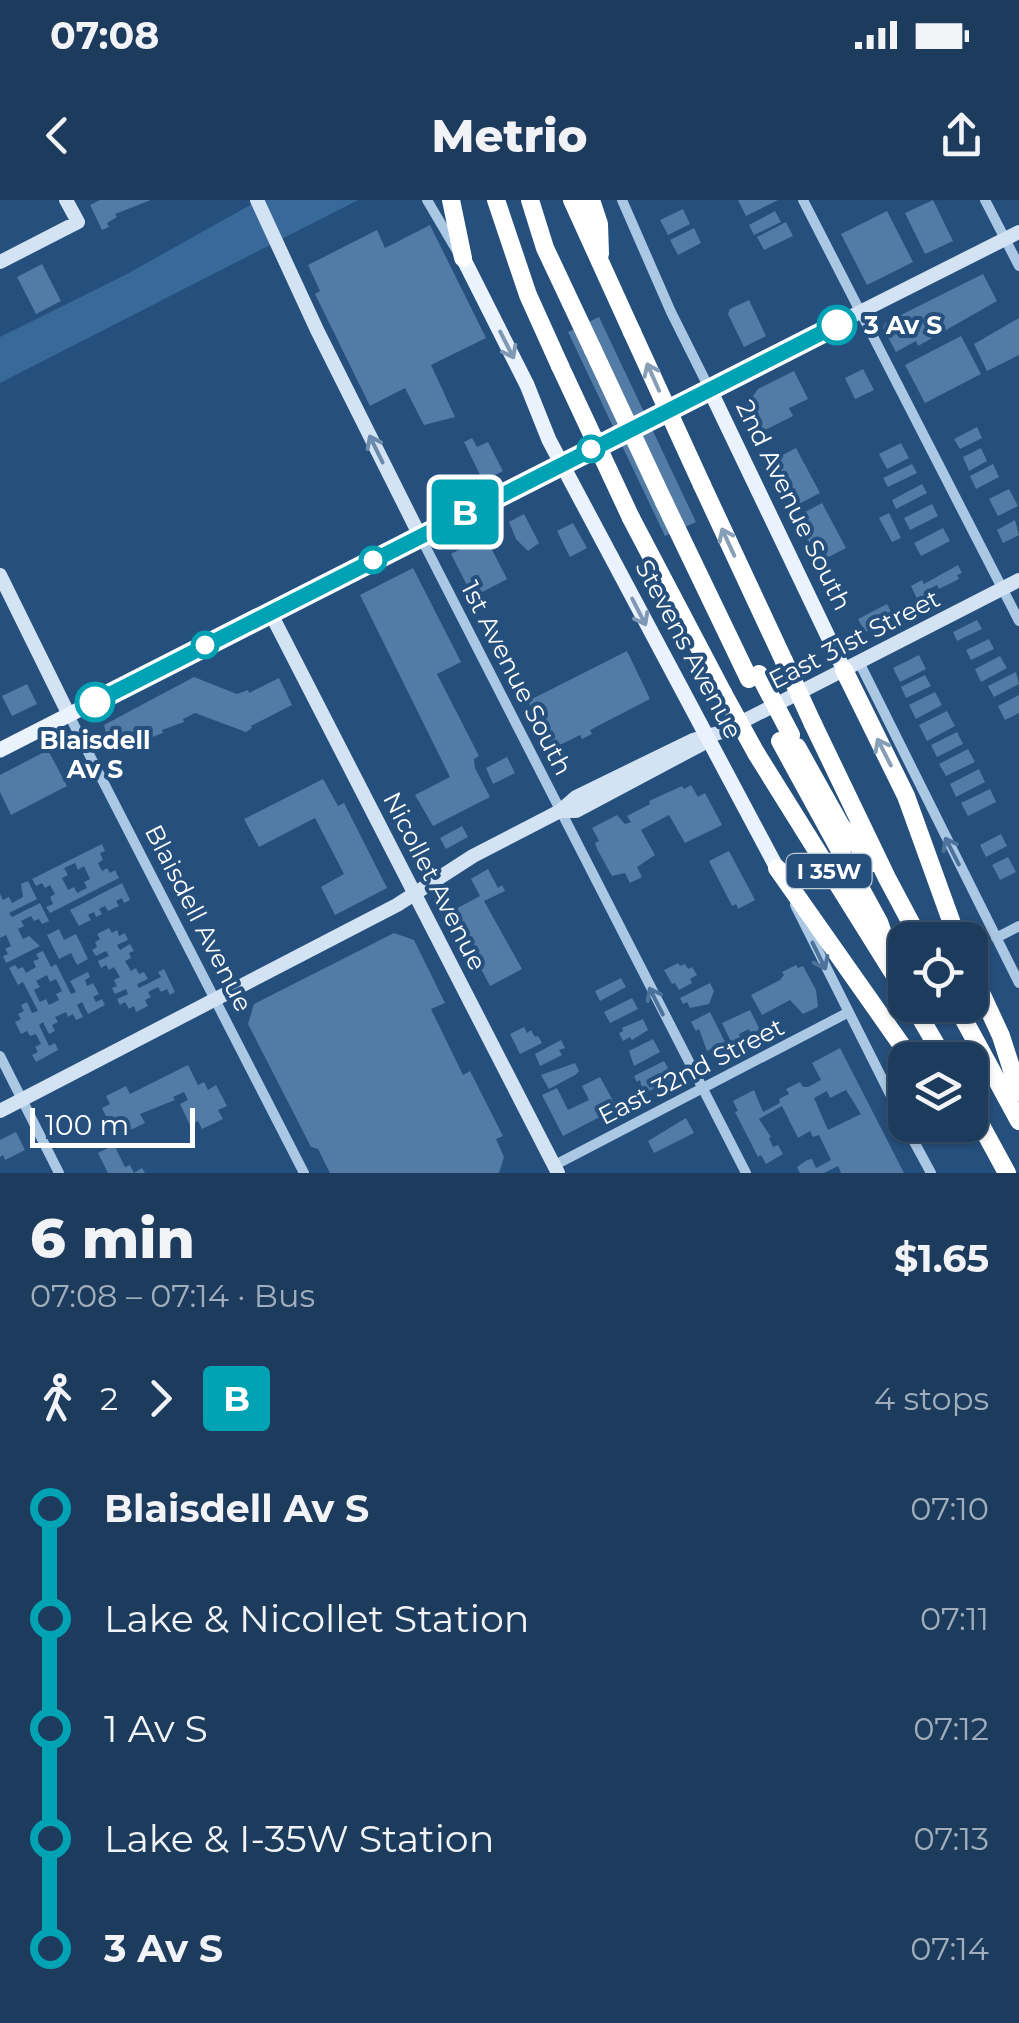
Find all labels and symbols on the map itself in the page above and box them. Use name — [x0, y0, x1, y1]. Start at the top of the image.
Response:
marker: 3 Av S — [818, 306, 856, 344]
place label: 3 Av S — [863, 310, 942, 340]
one-way arrow — [498, 329, 517, 359]
one-way arrow — [642, 363, 661, 393]
street label: 2nd Avenue South — [730, 395, 858, 615]
one-way arrow — [366, 434, 385, 464]
unlabelled marker — [578, 436, 604, 462]
line badge: B — [432, 480, 498, 544]
one-way arrow — [718, 527, 736, 557]
unlabelled marker — [360, 547, 386, 573]
street label: Stevens Avenue — [629, 554, 749, 744]
street label: 1st Avenue South — [455, 576, 579, 780]
street label: East 31st Street — [764, 583, 944, 695]
one-way arrow — [630, 596, 649, 626]
unlabelled marker — [192, 632, 218, 658]
marker: Blaisdell Av S — [76, 683, 114, 721]
place label: Blaisdell Av S — [39, 725, 151, 784]
one-way arrow — [874, 737, 893, 767]
street label: Nicollet Avenue — [377, 787, 493, 975]
street label: Blaisdell Avenue — [139, 820, 259, 1016]
one-way arrow — [942, 837, 961, 866]
road number: I 35W — [786, 854, 872, 888]
one-way arrow — [811, 940, 830, 970]
one-way arrow — [646, 987, 665, 1017]
street label: East 32nd Street — [593, 1011, 789, 1131]
scale bar — [30, 1103, 195, 1148]

